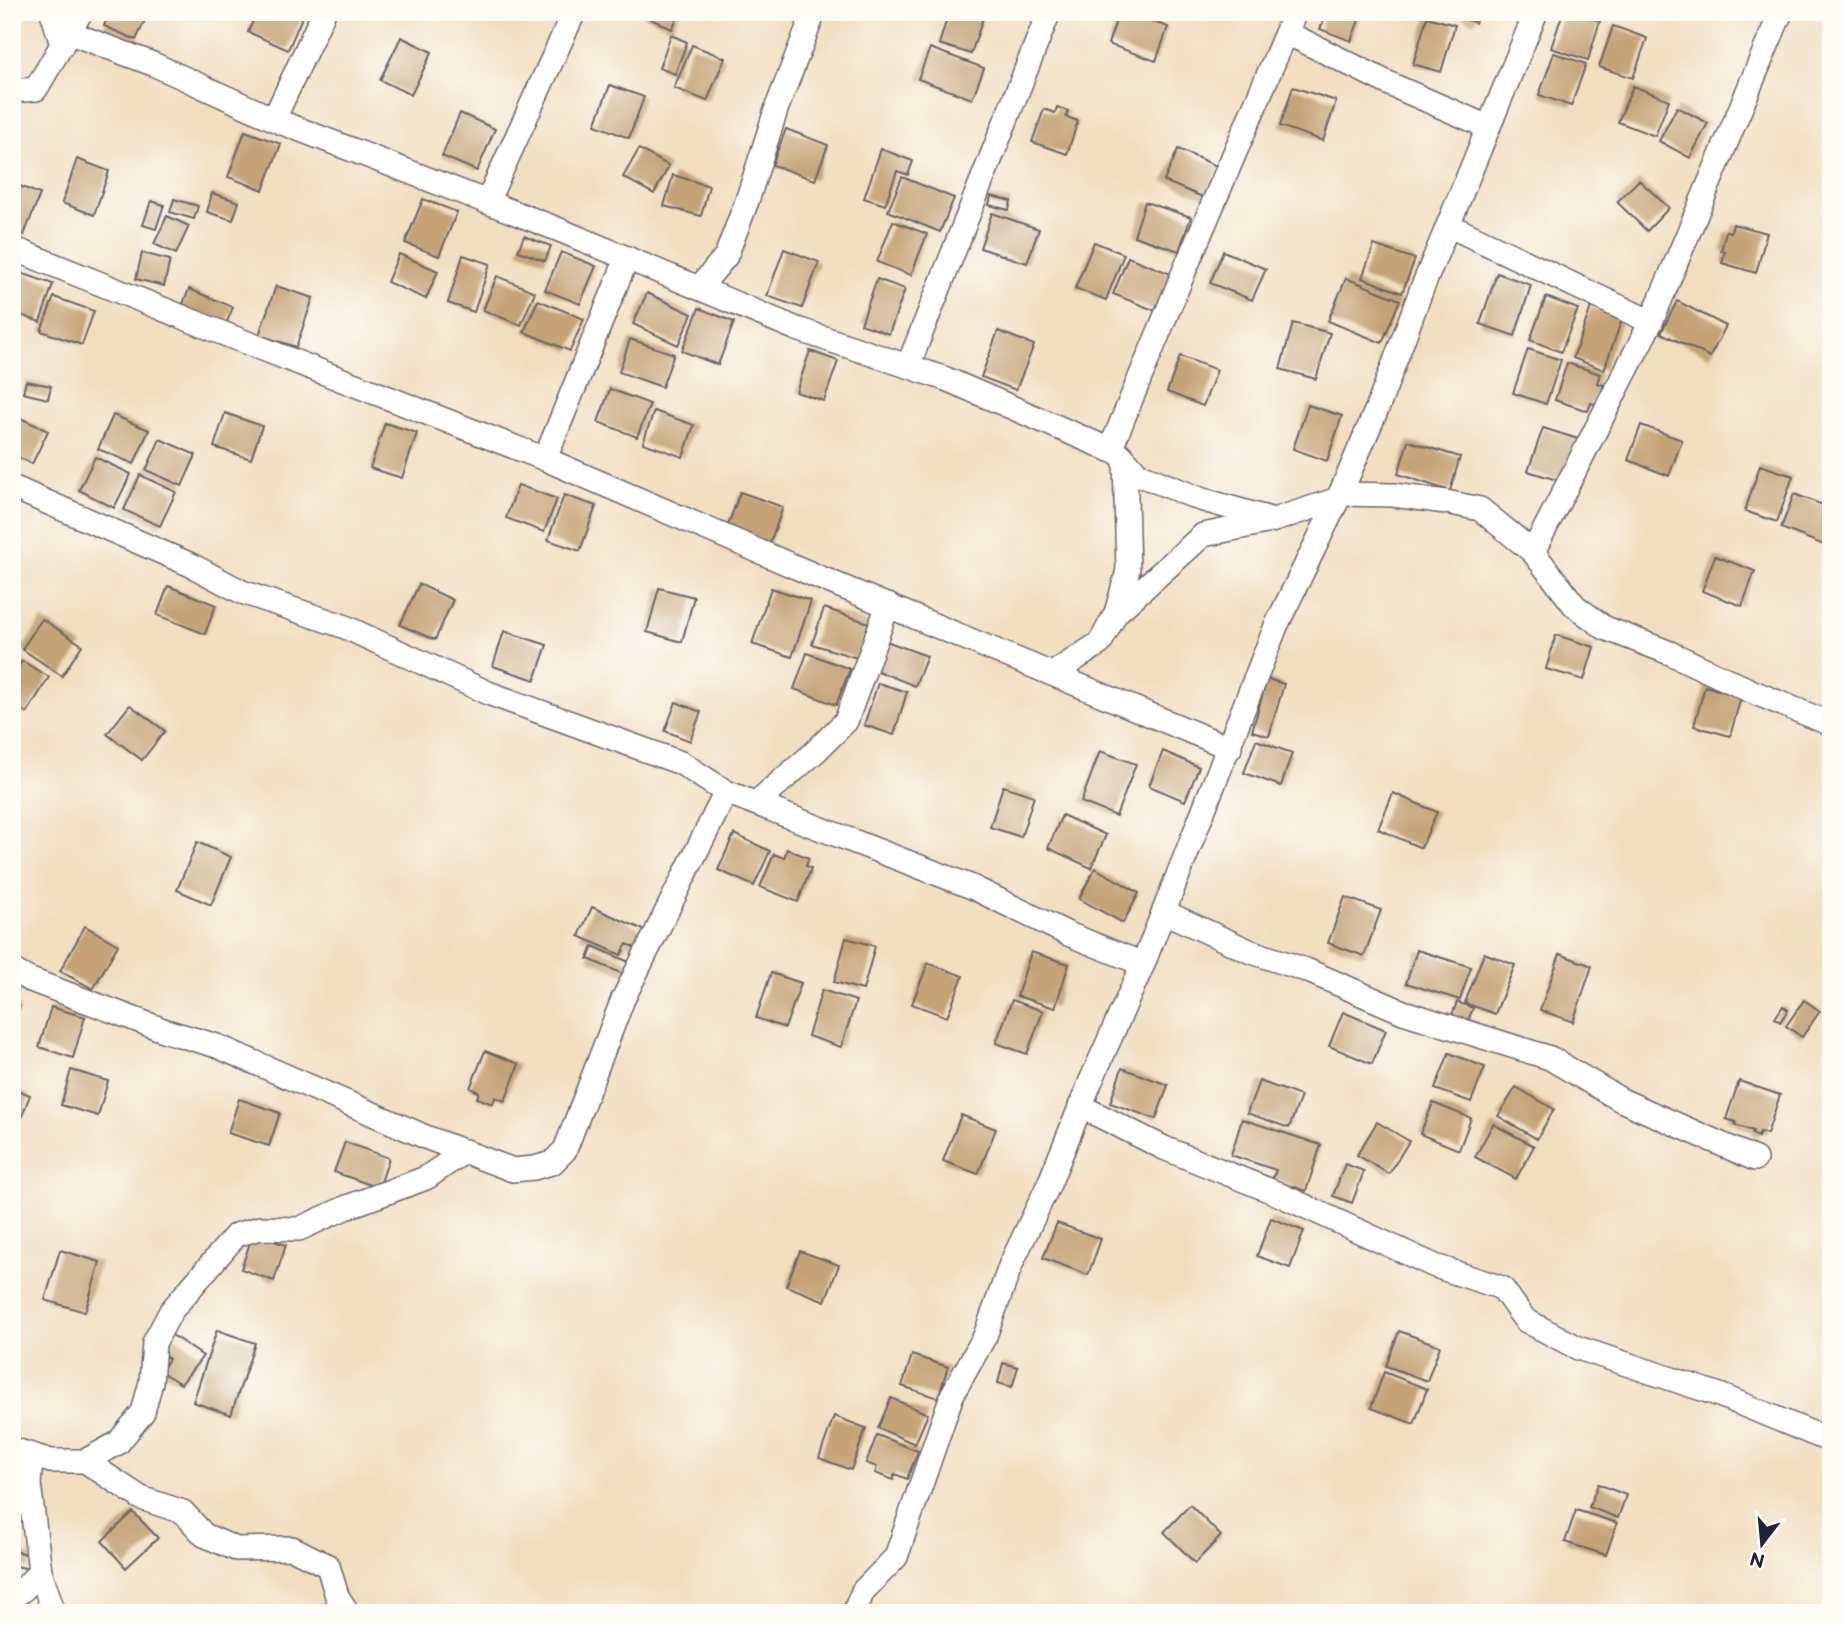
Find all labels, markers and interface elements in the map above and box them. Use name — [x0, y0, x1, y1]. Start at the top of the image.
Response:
north arrow — [1728, 1510, 1798, 1580]
text: N — [1748, 1546, 1768, 1572]

